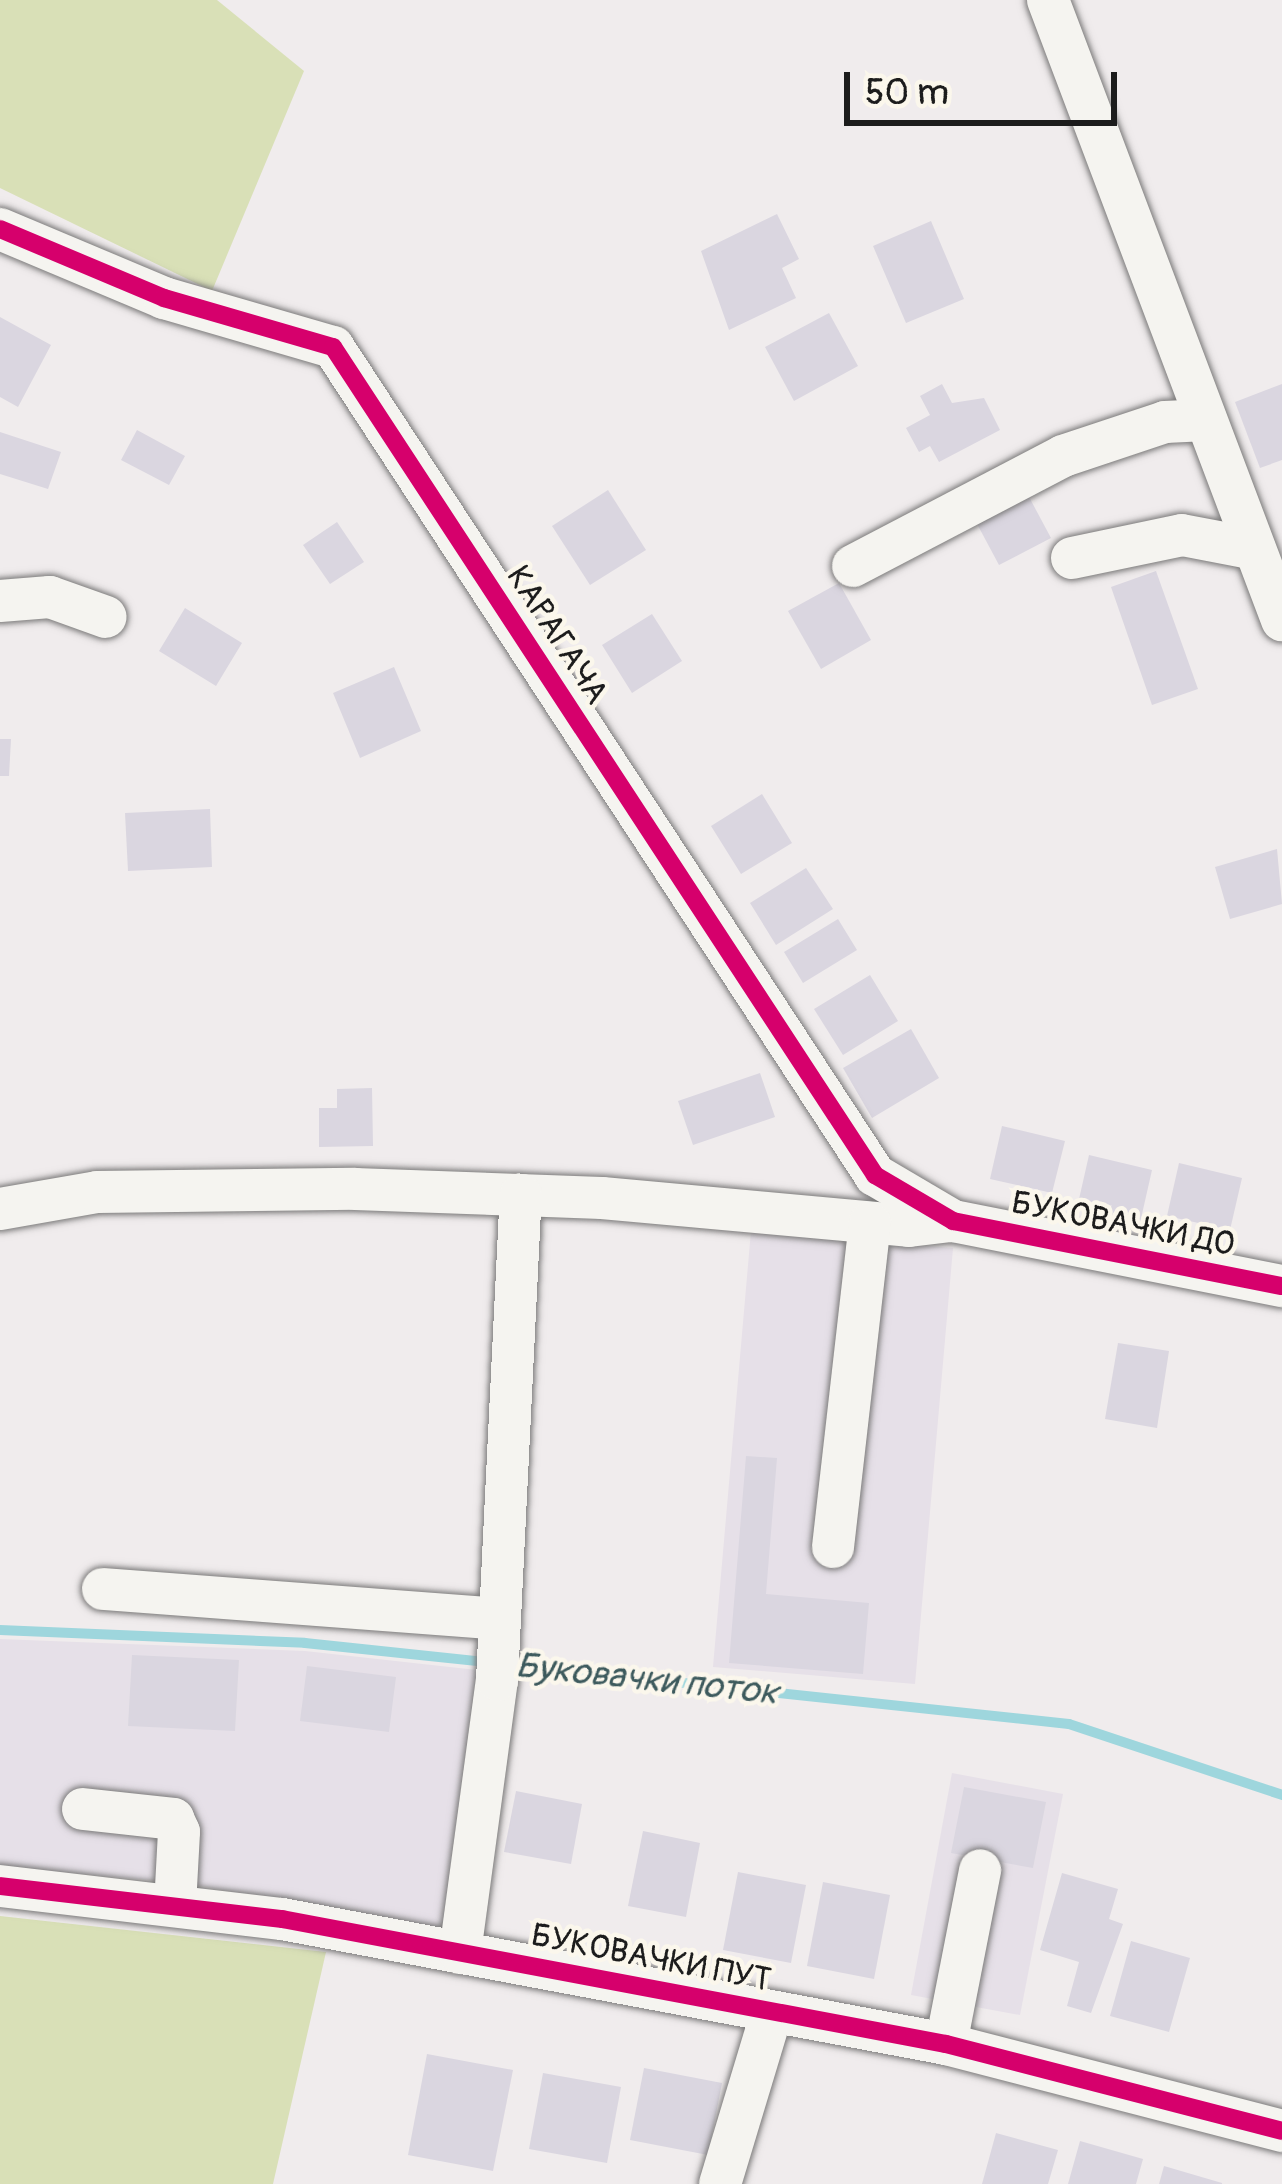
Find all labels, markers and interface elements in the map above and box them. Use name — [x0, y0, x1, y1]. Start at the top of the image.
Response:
scale bar — [850, 48, 1123, 122]
text: 50 m — [865, 70, 949, 115]
street label: КАРАГАЧА — [498, 559, 616, 711]
street label: БУКОВАЧКИ ДО — [1008, 1183, 1238, 1265]
water label: Буковачки поток — [514, 1644, 780, 1714]
street label: БУКОВАЧКИ ПУТ — [528, 1915, 774, 2001]

